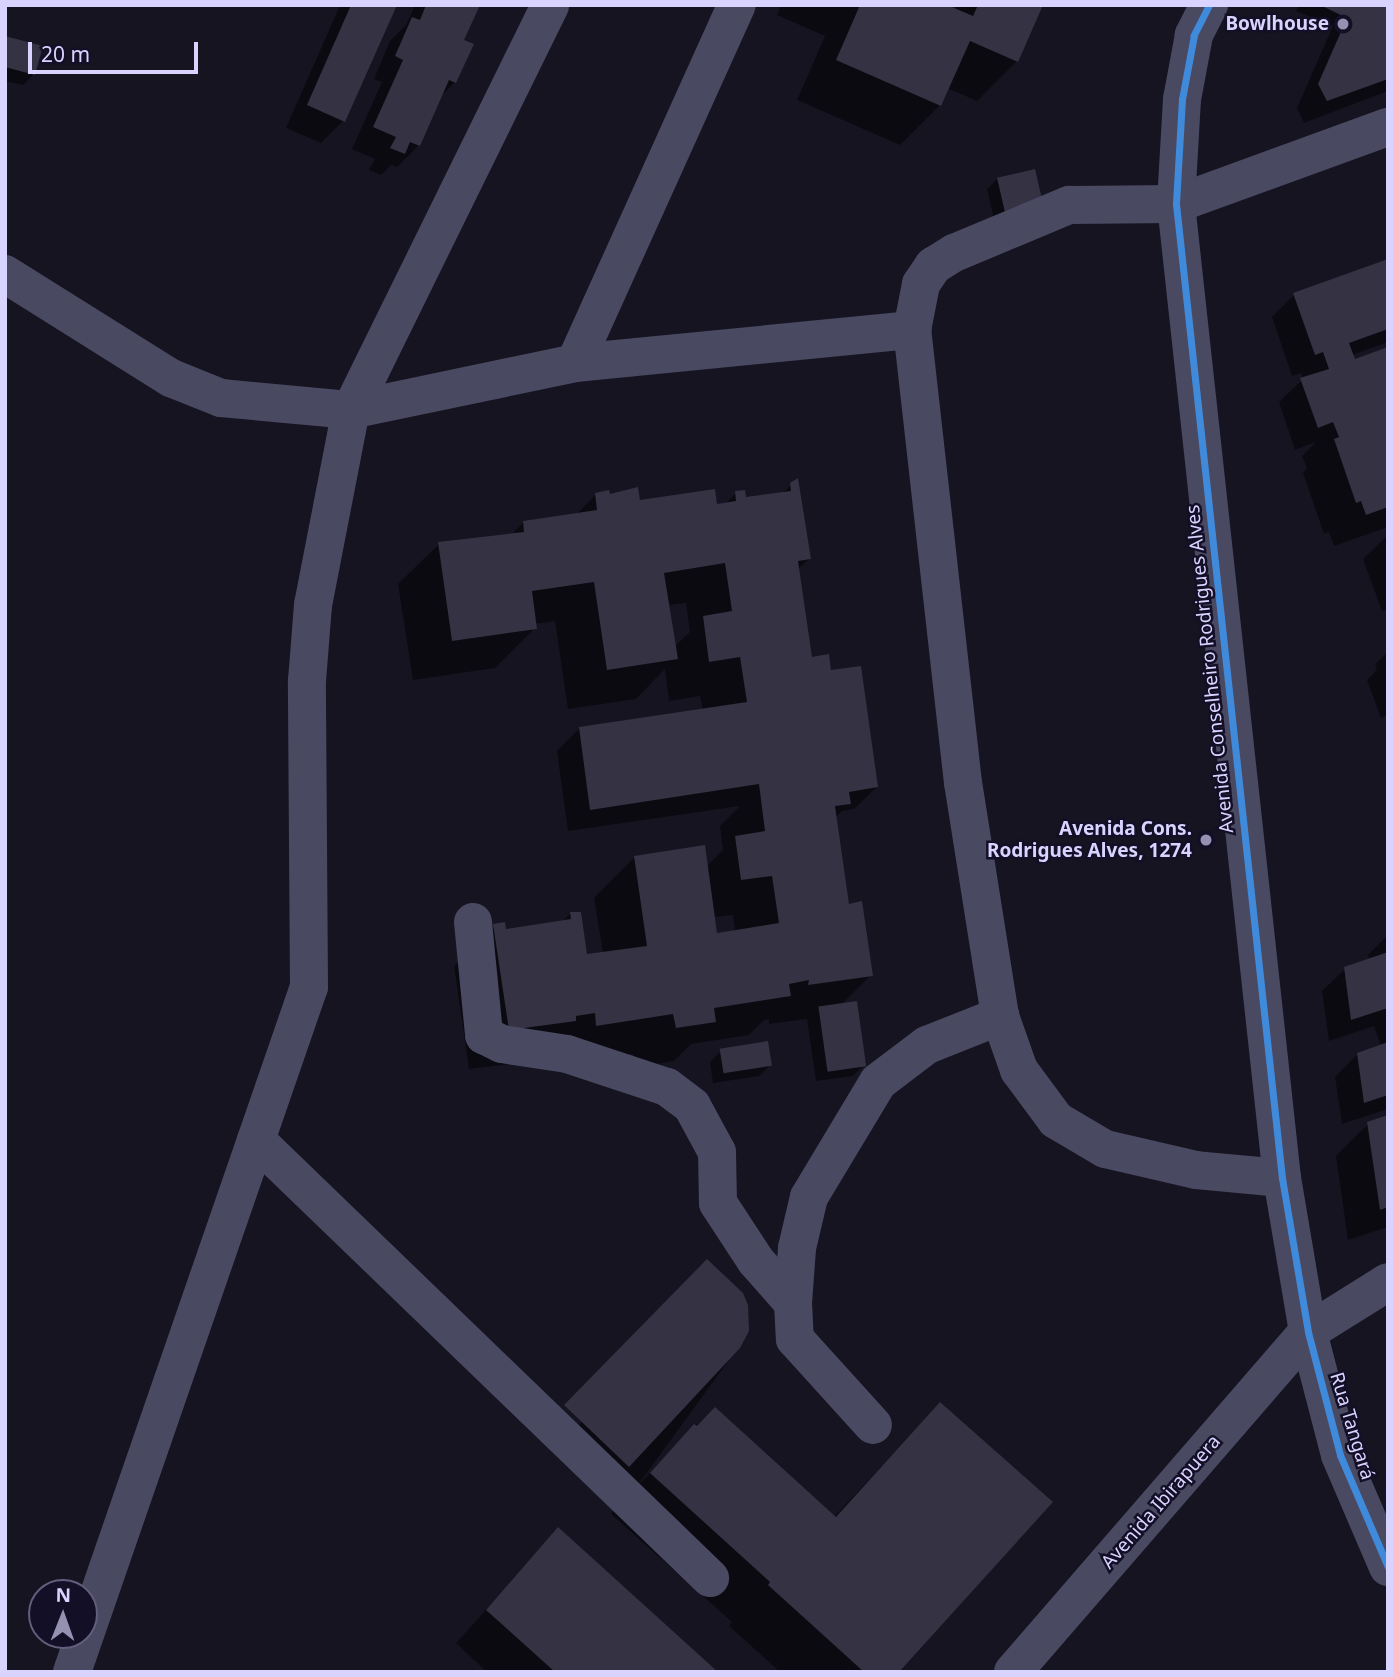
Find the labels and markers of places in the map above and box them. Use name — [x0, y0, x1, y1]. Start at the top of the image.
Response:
place label: Bowlhouse — [1225, 13, 1329, 35]
marker: Bowlhouse — [1335, 16, 1351, 32]
place label: Avenida Cons. Rodrigues Alves, 1274 — [987, 818, 1192, 862]
marker: Avenida Cons. Rodrigues Alves, 1274 — [1198, 832, 1214, 848]

